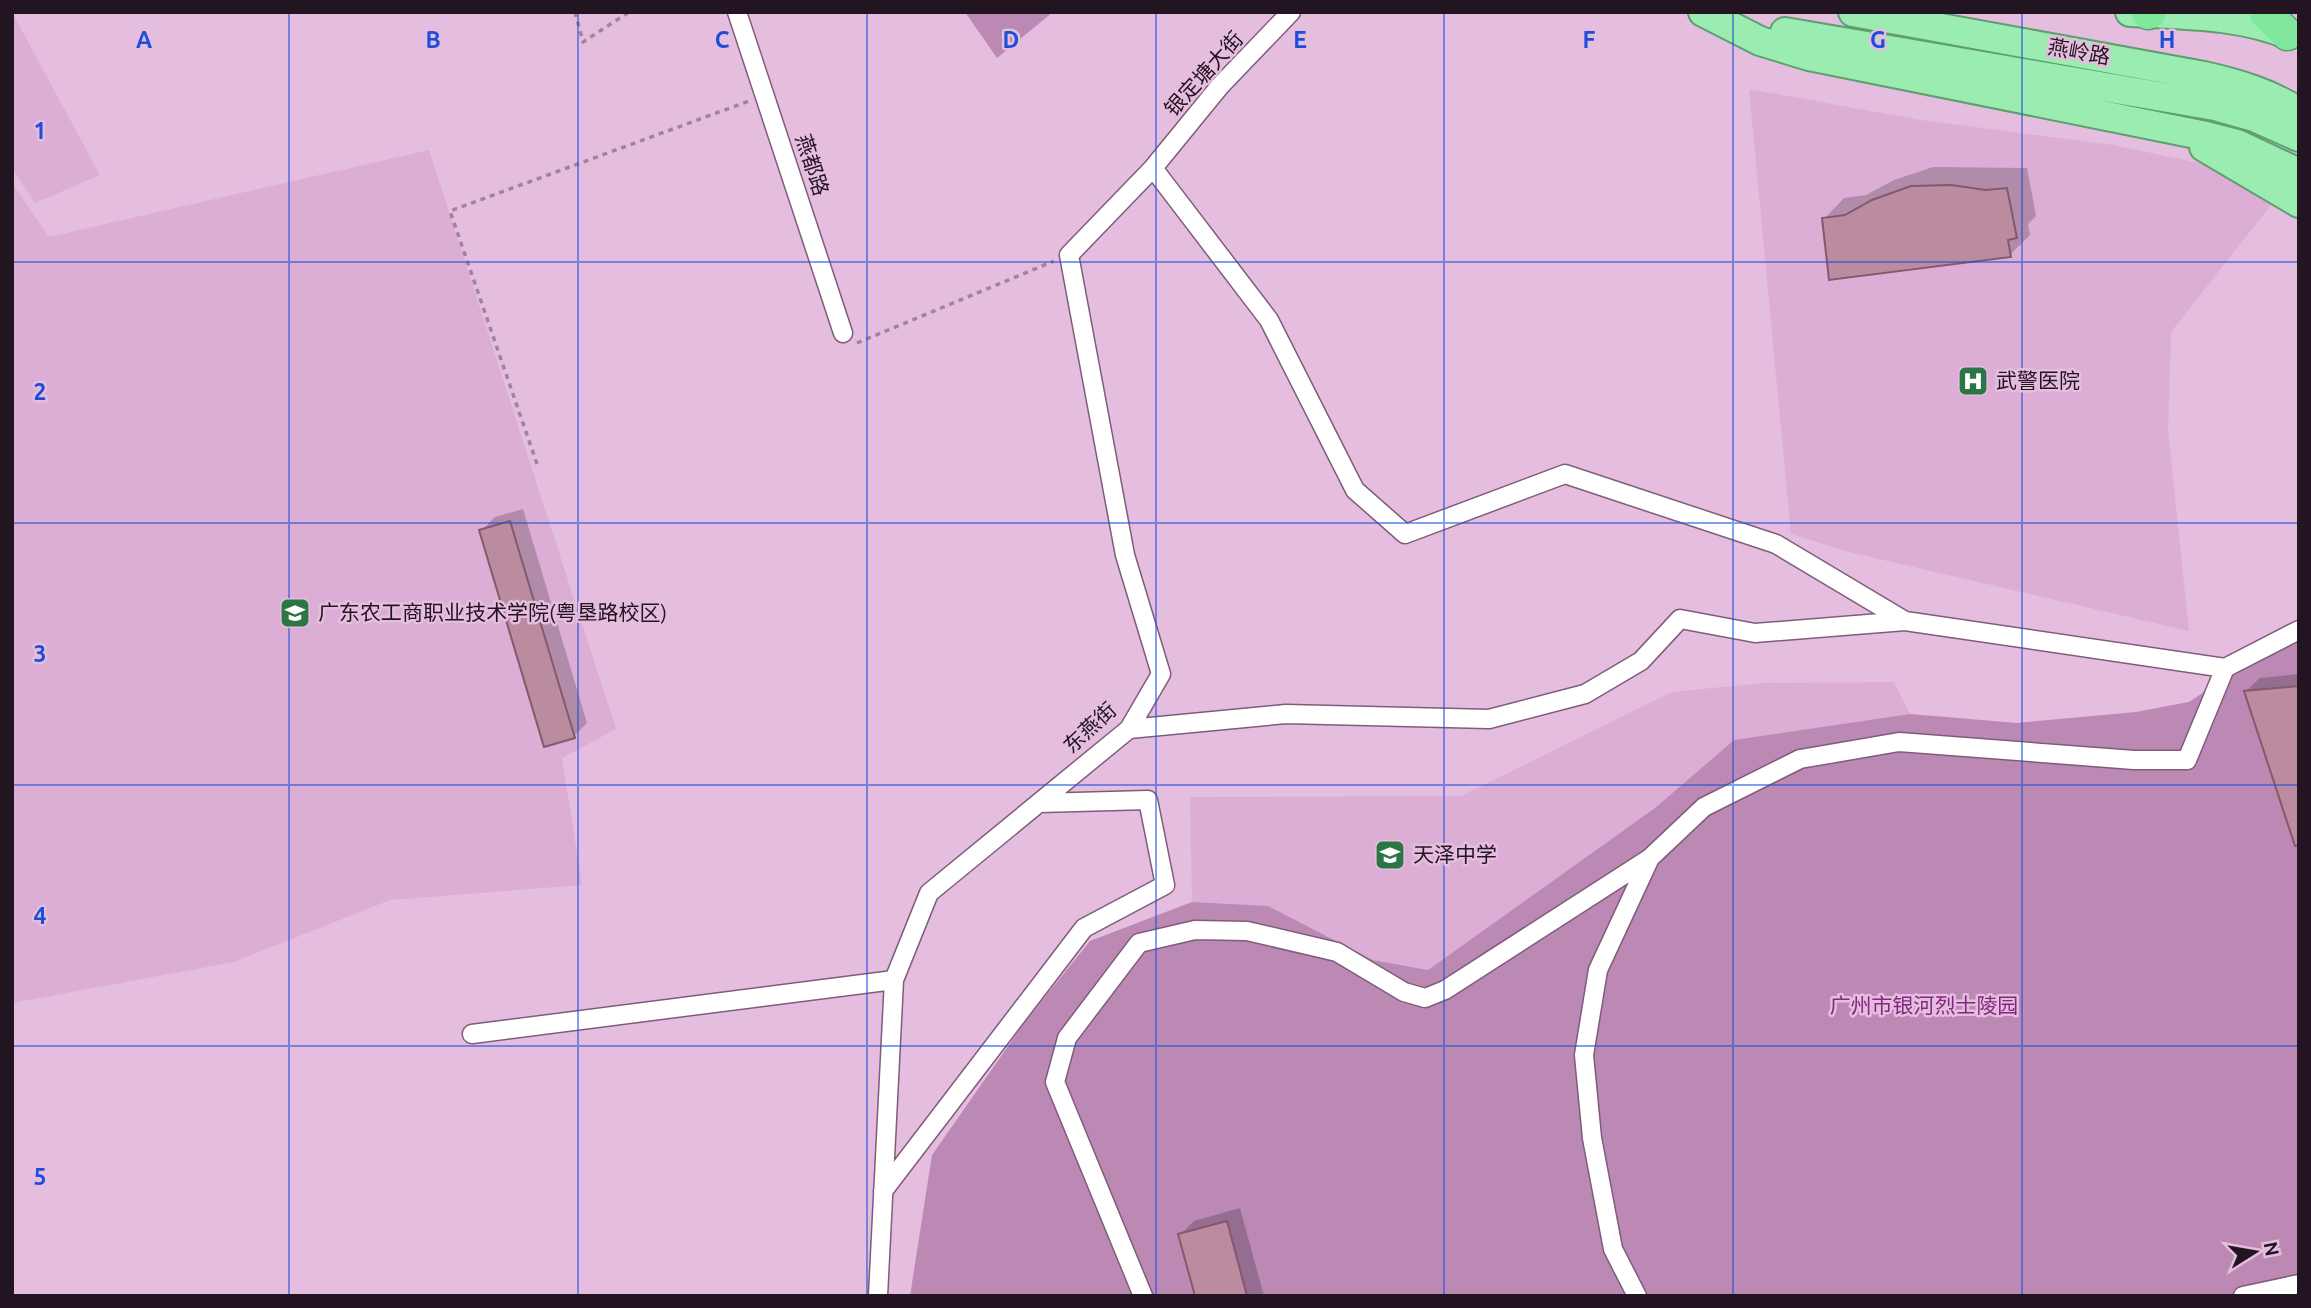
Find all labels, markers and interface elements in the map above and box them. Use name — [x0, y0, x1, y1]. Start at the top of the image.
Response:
street label: 银定塘大街 — [1159, 26, 1247, 120]
text: A — [136, 27, 152, 52]
text: B — [425, 27, 441, 52]
text: C — [715, 27, 730, 52]
text: D — [1003, 27, 1019, 52]
text: E — [1293, 27, 1307, 52]
text: F — [1583, 27, 1596, 52]
text: G — [1870, 27, 1886, 52]
text: H — [2159, 27, 2175, 52]
street label: 燕岭路 — [2046, 34, 2112, 68]
text: 1 — [34, 118, 46, 143]
street label: 燕都路 — [792, 131, 834, 198]
hospital icon: 武警医院 — [1956, 364, 1990, 398]
place label: 武警医院 — [1996, 368, 2080, 392]
text: 2 — [34, 379, 46, 404]
school or university icon: 广东农工商职业技术学院(粤垦路校区) — [278, 596, 312, 630]
place label: 广东农工商职业技术学院(粤垦路校区) — [318, 600, 667, 624]
text: 3 — [34, 641, 46, 666]
street label: 东燕街 — [1058, 697, 1121, 758]
school or university icon: 天泽中学 — [1373, 838, 1407, 872]
place label: 天泽中学 — [1413, 842, 1497, 866]
text: 4 — [34, 903, 47, 928]
park label: 广州市银河烈士陵园 — [1830, 993, 2019, 1017]
text: 5 — [34, 1164, 46, 1189]
north arrow — [2220, 1217, 2290, 1287]
text: N — [2260, 1240, 2284, 1258]

